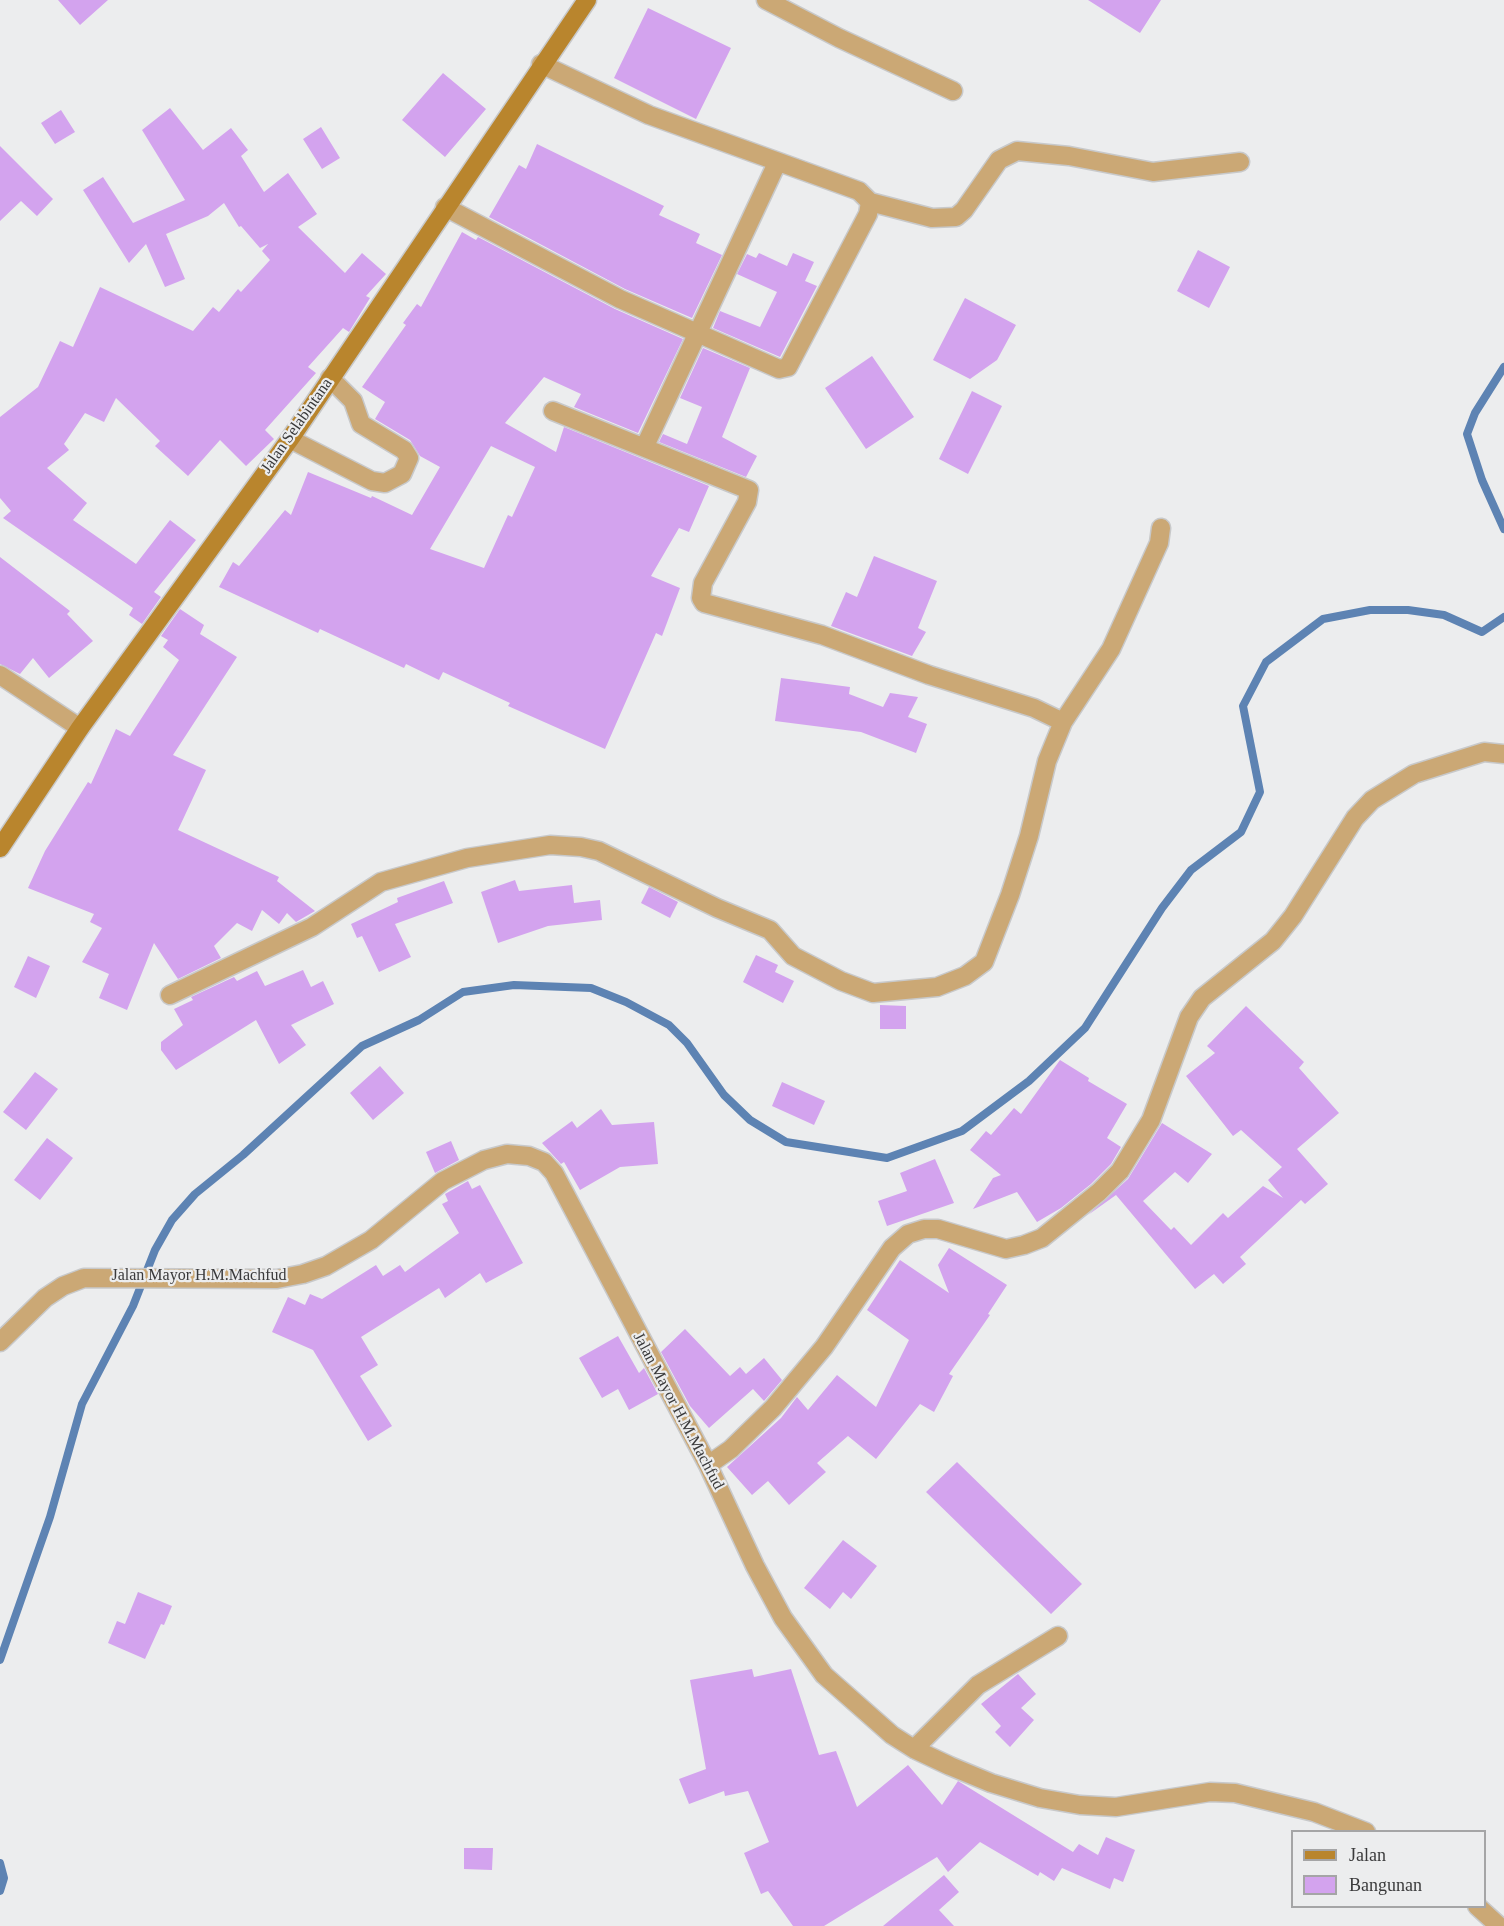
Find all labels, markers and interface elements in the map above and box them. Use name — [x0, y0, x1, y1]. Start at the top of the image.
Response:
street label: Jalan Selabintana — [257, 375, 337, 477]
street label: Jalan Mayor H.M.Machfud — [111, 1266, 287, 1286]
street label: Jalan Mayor H.M.Machfud — [628, 1329, 728, 1493]
legend — [1291, 1830, 1486, 1908]
text: Jalan — [1349, 1845, 1386, 1865]
text: Bangunan — [1349, 1875, 1422, 1895]

